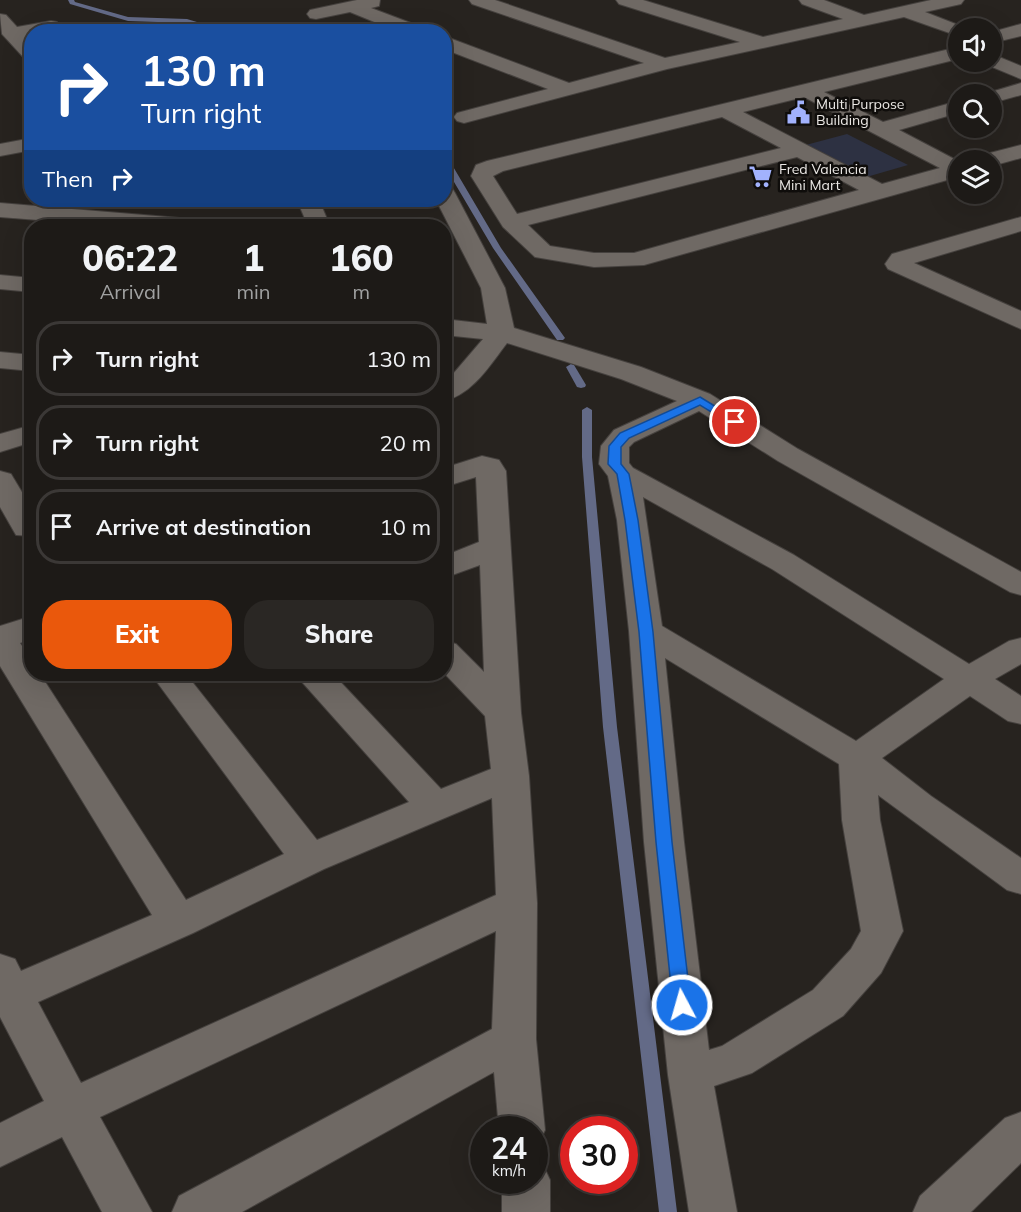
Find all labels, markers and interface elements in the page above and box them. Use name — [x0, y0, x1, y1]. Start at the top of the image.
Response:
map controls — [948, 18, 1002, 204]
button: sound — [948, 18, 1002, 72]
text: 130 m — [141, 44, 266, 97]
icon: right — [42, 48, 120, 126]
button: search — [948, 84, 1002, 138]
place label: Multi Purpose Building — [816, 95, 904, 129]
text: Turn right — [141, 96, 261, 130]
public building icon: Multi Purpose Building — [785, 99, 811, 125]
button: layers — [948, 150, 1002, 204]
place label: Fred Valencia Mini Mart — [779, 160, 867, 194]
icon: right — [105, 162, 138, 195]
supermarket icon: Fred Valencia Mini Mart — [748, 164, 774, 190]
text: Then — [42, 165, 93, 193]
text: 06:22 — [82, 235, 178, 280]
text: 1 — [243, 235, 264, 280]
text: 160 — [329, 235, 394, 280]
text: Arrival — [100, 279, 161, 304]
text: min — [236, 279, 271, 304]
text: m — [352, 279, 370, 304]
icon: right — [45, 342, 78, 375]
text: Turn right — [96, 345, 199, 373]
text: 130 m — [366, 345, 431, 373]
pin — [709, 396, 760, 447]
icon: arrive — [718, 405, 751, 438]
icon: right — [45, 426, 78, 459]
text: Turn right — [96, 429, 199, 457]
text: 20 m — [380, 429, 431, 457]
icon: arrive — [45, 510, 78, 543]
text: Arrive at destination — [96, 513, 311, 541]
text: 10 m — [380, 513, 431, 541]
button: Exit — [42, 600, 232, 669]
button: Share — [244, 600, 434, 669]
position arrow — [650, 973, 714, 1037]
speed limit sign: 30 — [560, 1116, 638, 1194]
text: 24 — [491, 1129, 527, 1167]
text: km/h — [492, 1161, 526, 1180]

